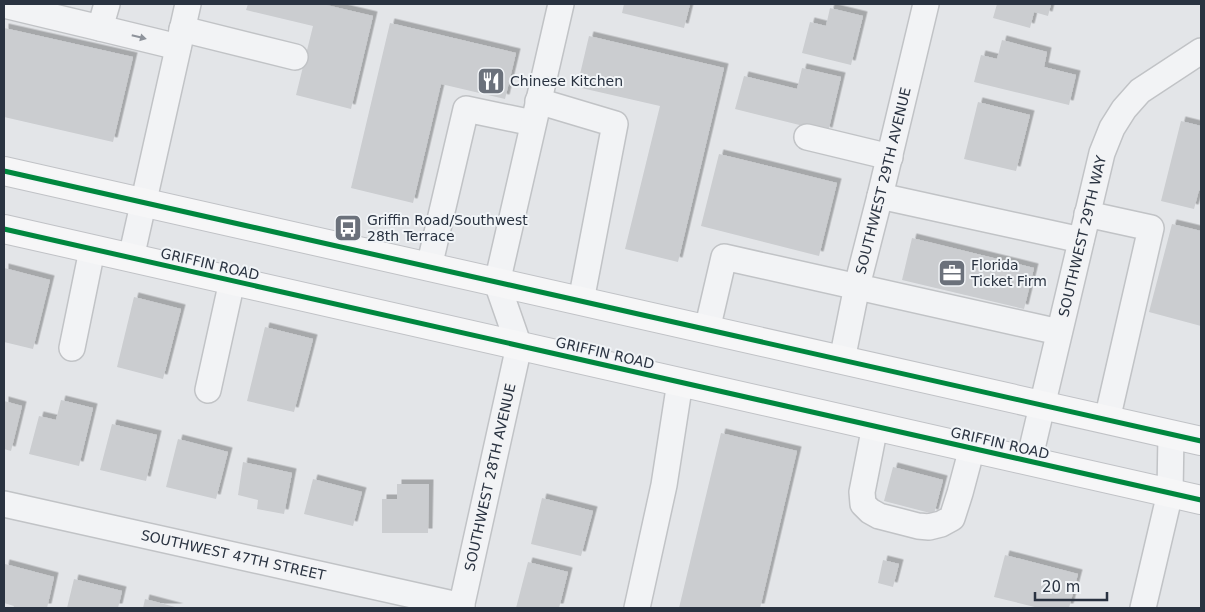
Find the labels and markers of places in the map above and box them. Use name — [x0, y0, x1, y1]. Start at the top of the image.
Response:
restaurant icon: Chinese Kitchen — [476, 66, 506, 96]
place label: Chinese Kitchen — [510, 73, 623, 89]
place label: Griffin Road/Southwest 28th Terrace — [367, 212, 528, 244]
bus stop icon: Griffin Road/Southwest 28th Terrace — [333, 213, 363, 243]
place label: Florida Ticket Firm — [970, 257, 1047, 289]
office icon: Florida Ticket Firm — [937, 258, 967, 288]

